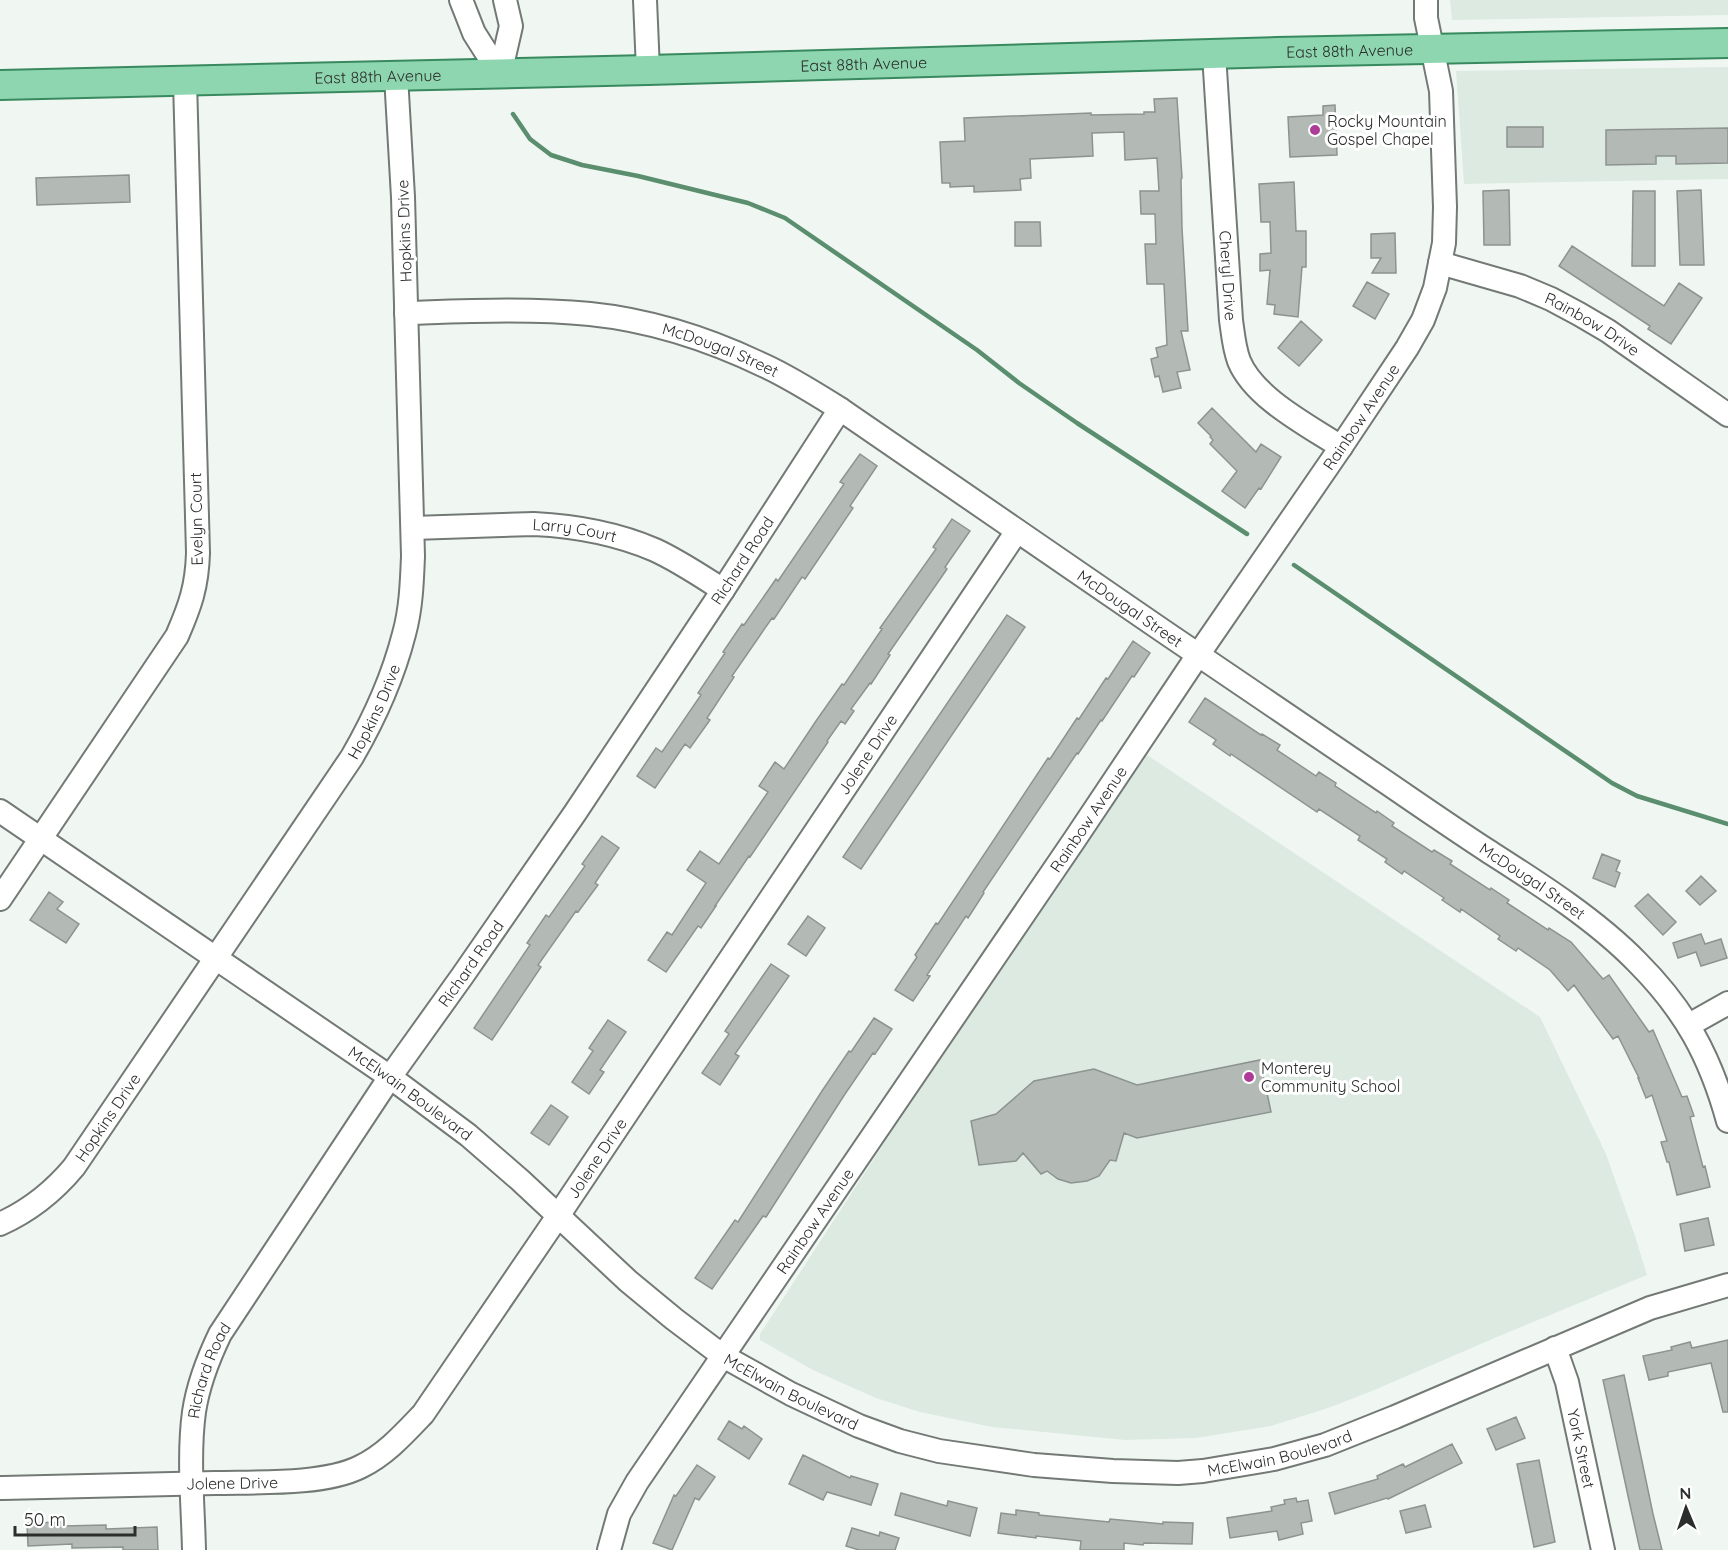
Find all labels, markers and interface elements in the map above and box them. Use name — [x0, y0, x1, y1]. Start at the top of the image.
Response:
street label: East 88th Avenue — [1286, 39, 1413, 62]
street label: East 88th Avenue — [800, 52, 928, 76]
street label: East 88th Avenue — [314, 65, 442, 88]
place label: Rocky Mountain Gospel Chapel — [1327, 111, 1447, 149]
marker: Rocky Mountain Gospel Chapel — [1308, 123, 1322, 137]
street label: Hopkins Drive — [392, 179, 416, 283]
street label: Cheryl Drive — [1215, 230, 1241, 321]
street label: Rainbow Drive — [1542, 288, 1644, 360]
street label: McDougal Street — [660, 318, 782, 381]
street label: Rainbow Avenue — [1318, 360, 1404, 474]
street label: Evelyn Court — [185, 472, 207, 566]
street label: Richard Road — [706, 513, 778, 608]
street label: Larry Court — [532, 514, 619, 546]
street label: McDougal Street — [1074, 565, 1187, 651]
street label: Hopkins Drive — [343, 661, 404, 763]
street label: Jolene Drive — [833, 710, 901, 798]
street label: Rainbow Avenue — [1045, 762, 1131, 876]
street label: McDougal Street — [1476, 838, 1589, 924]
street label: Richard Road — [434, 917, 508, 1011]
street label: McElwain Boulevard — [345, 1042, 476, 1145]
place label: Monterey Community School — [1261, 1058, 1400, 1096]
street label: Hopkins Drive — [71, 1069, 145, 1166]
marker: Monterey Community School — [1242, 1070, 1256, 1084]
street label: Jolene Drive — [563, 1114, 631, 1202]
street label: Rainbow Avenue — [772, 1164, 858, 1278]
street label: Richard Road — [183, 1319, 235, 1420]
street label: McElwain Boulevard — [721, 1349, 862, 1434]
street label: York Street — [1563, 1407, 1599, 1490]
street label: McElwain Boulevard — [1206, 1425, 1355, 1480]
street label: Jolene Drive — [185, 1472, 278, 1494]
north arrow — [1656, 1478, 1716, 1538]
text: N — [1679, 1483, 1692, 1503]
scale bar — [15, 1499, 135, 1537]
text: 50 m — [24, 1508, 66, 1531]

